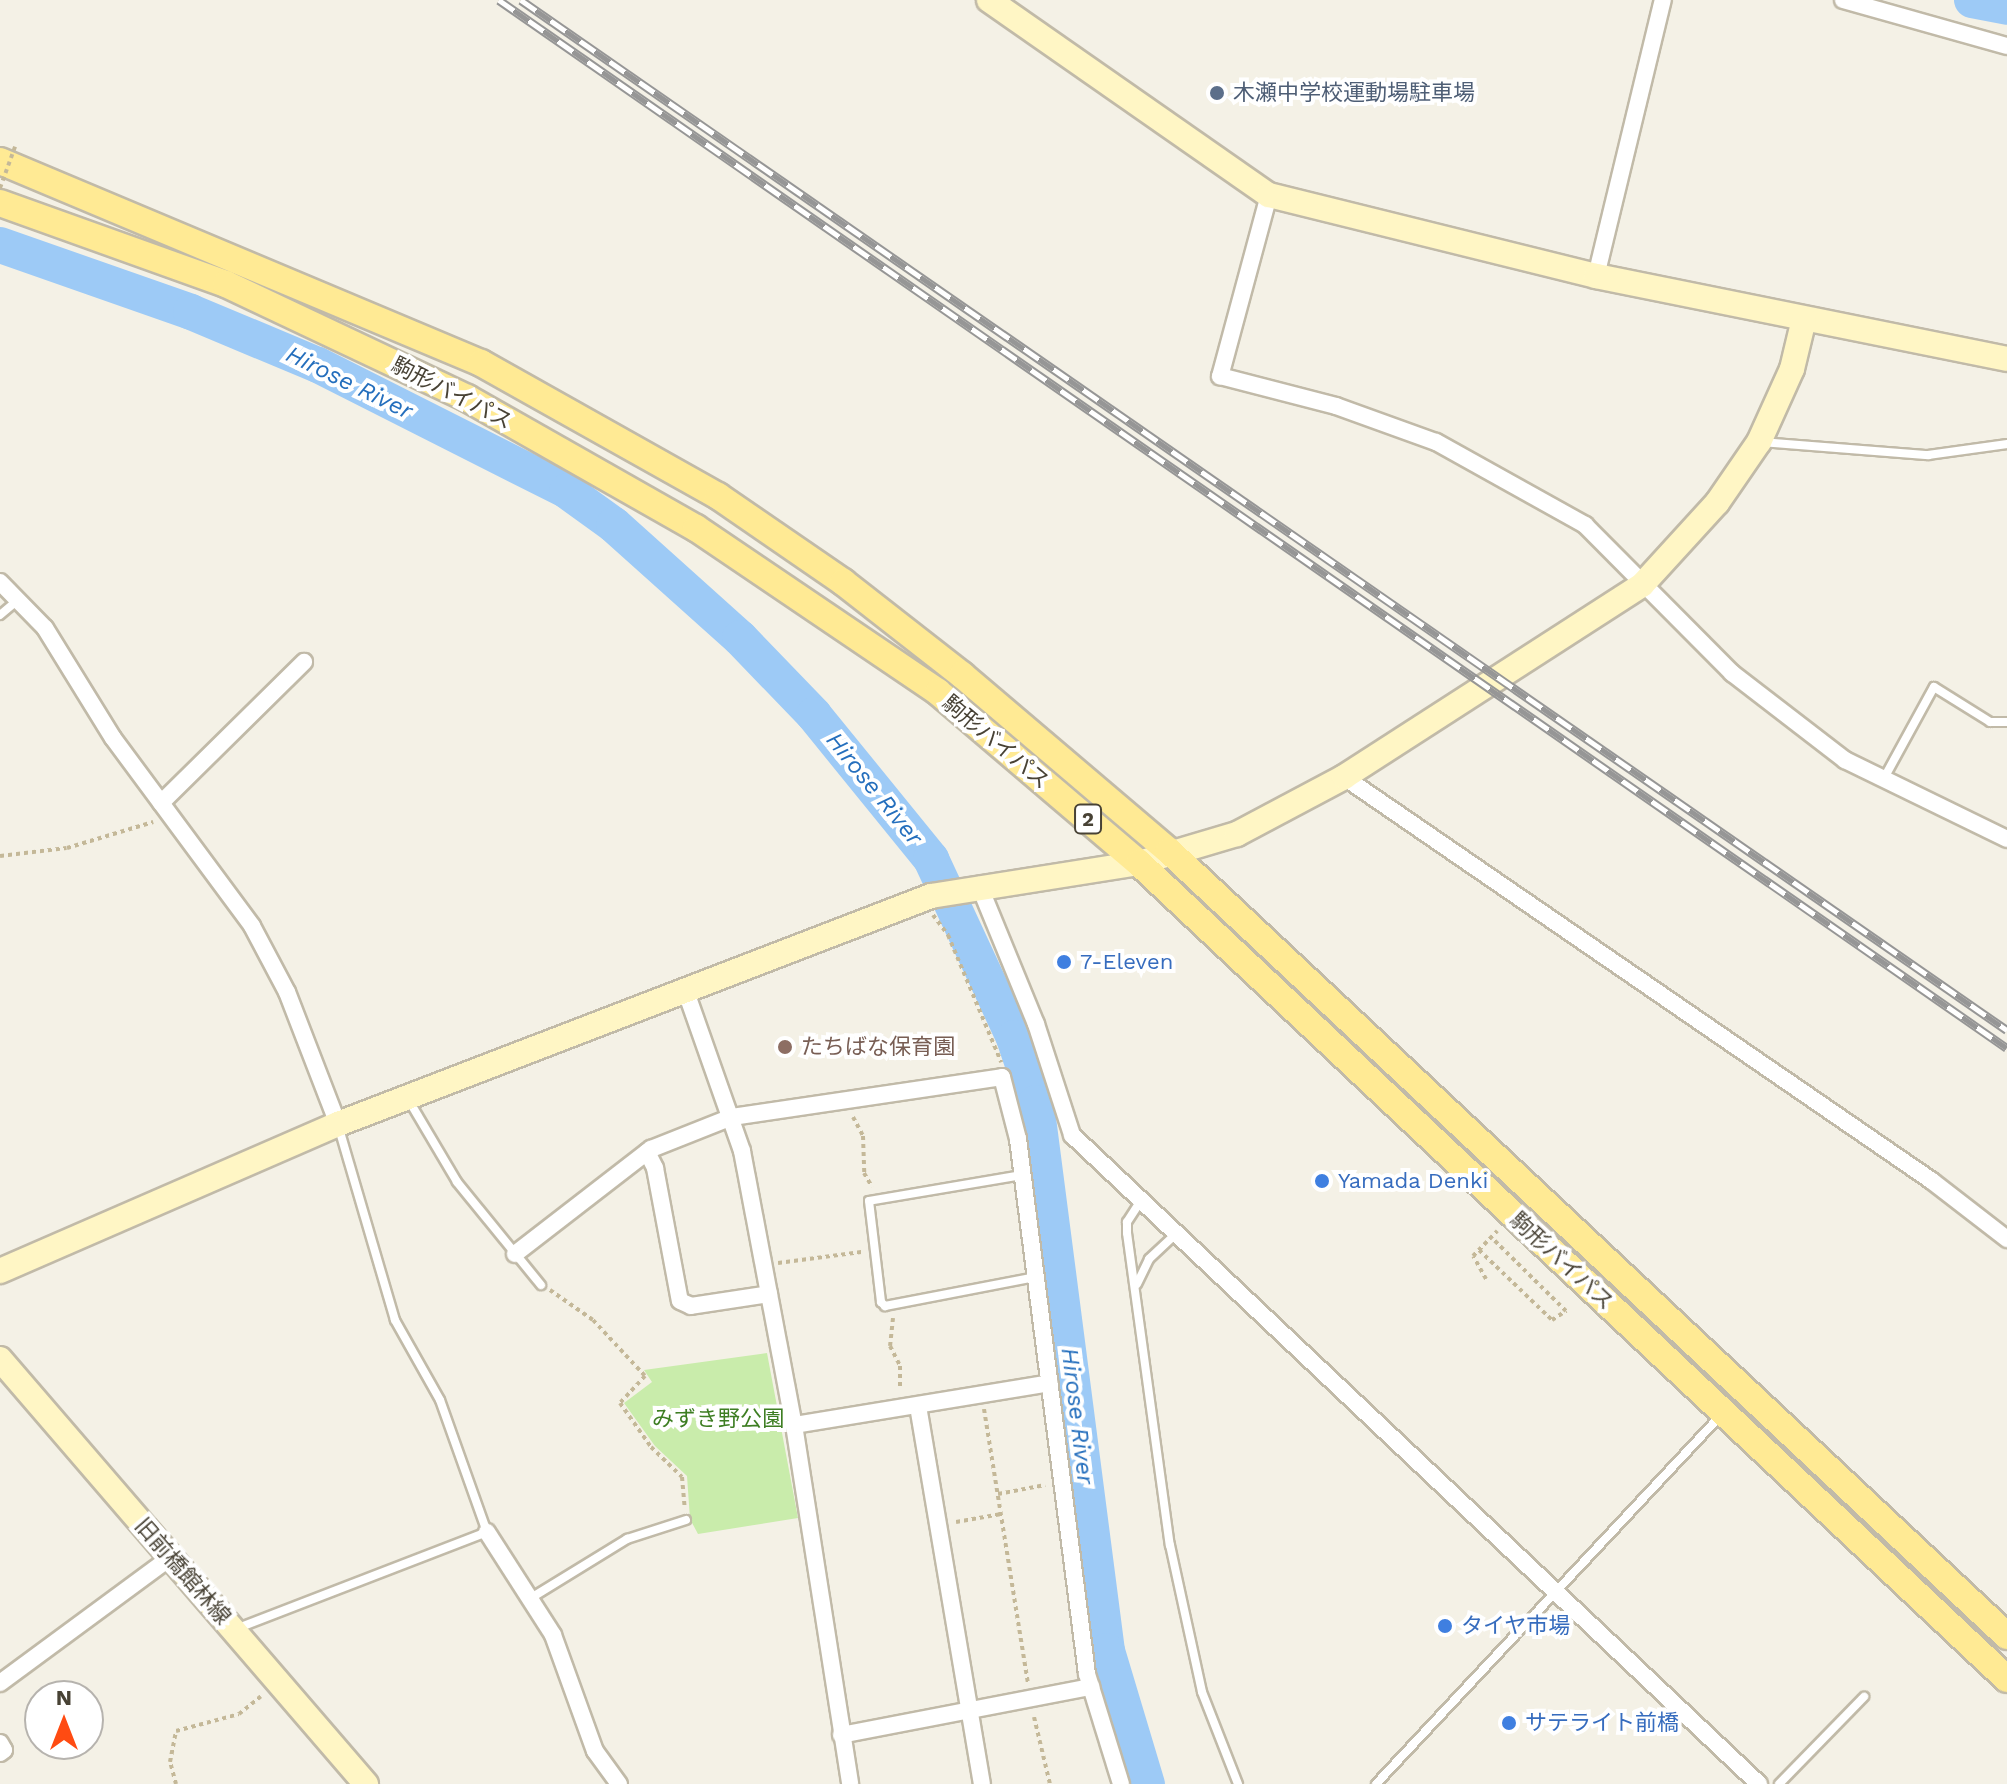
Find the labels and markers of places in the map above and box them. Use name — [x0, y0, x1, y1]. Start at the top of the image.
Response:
place label: 木瀬中学校運動場駐車場 — [1233, 80, 1475, 106]
marker: 木瀬中学校運動場駐車場 — [1208, 84, 1226, 102]
place label: 7-Eleven — [1080, 949, 1173, 975]
marker: 7-Eleven — [1055, 953, 1073, 971]
place label: たちばな保育園 — [801, 1034, 955, 1060]
marker: たちばな保育園 — [776, 1038, 794, 1056]
place label: Yamada Denki — [1338, 1168, 1489, 1194]
marker: Yamada Denki — [1313, 1172, 1331, 1190]
place label: タイヤ市場 — [1461, 1613, 1571, 1639]
marker: タイヤ市場 — [1436, 1617, 1454, 1635]
place label: サテライト前橋 — [1525, 1710, 1679, 1736]
marker: サテライト前橋 — [1500, 1714, 1518, 1732]

